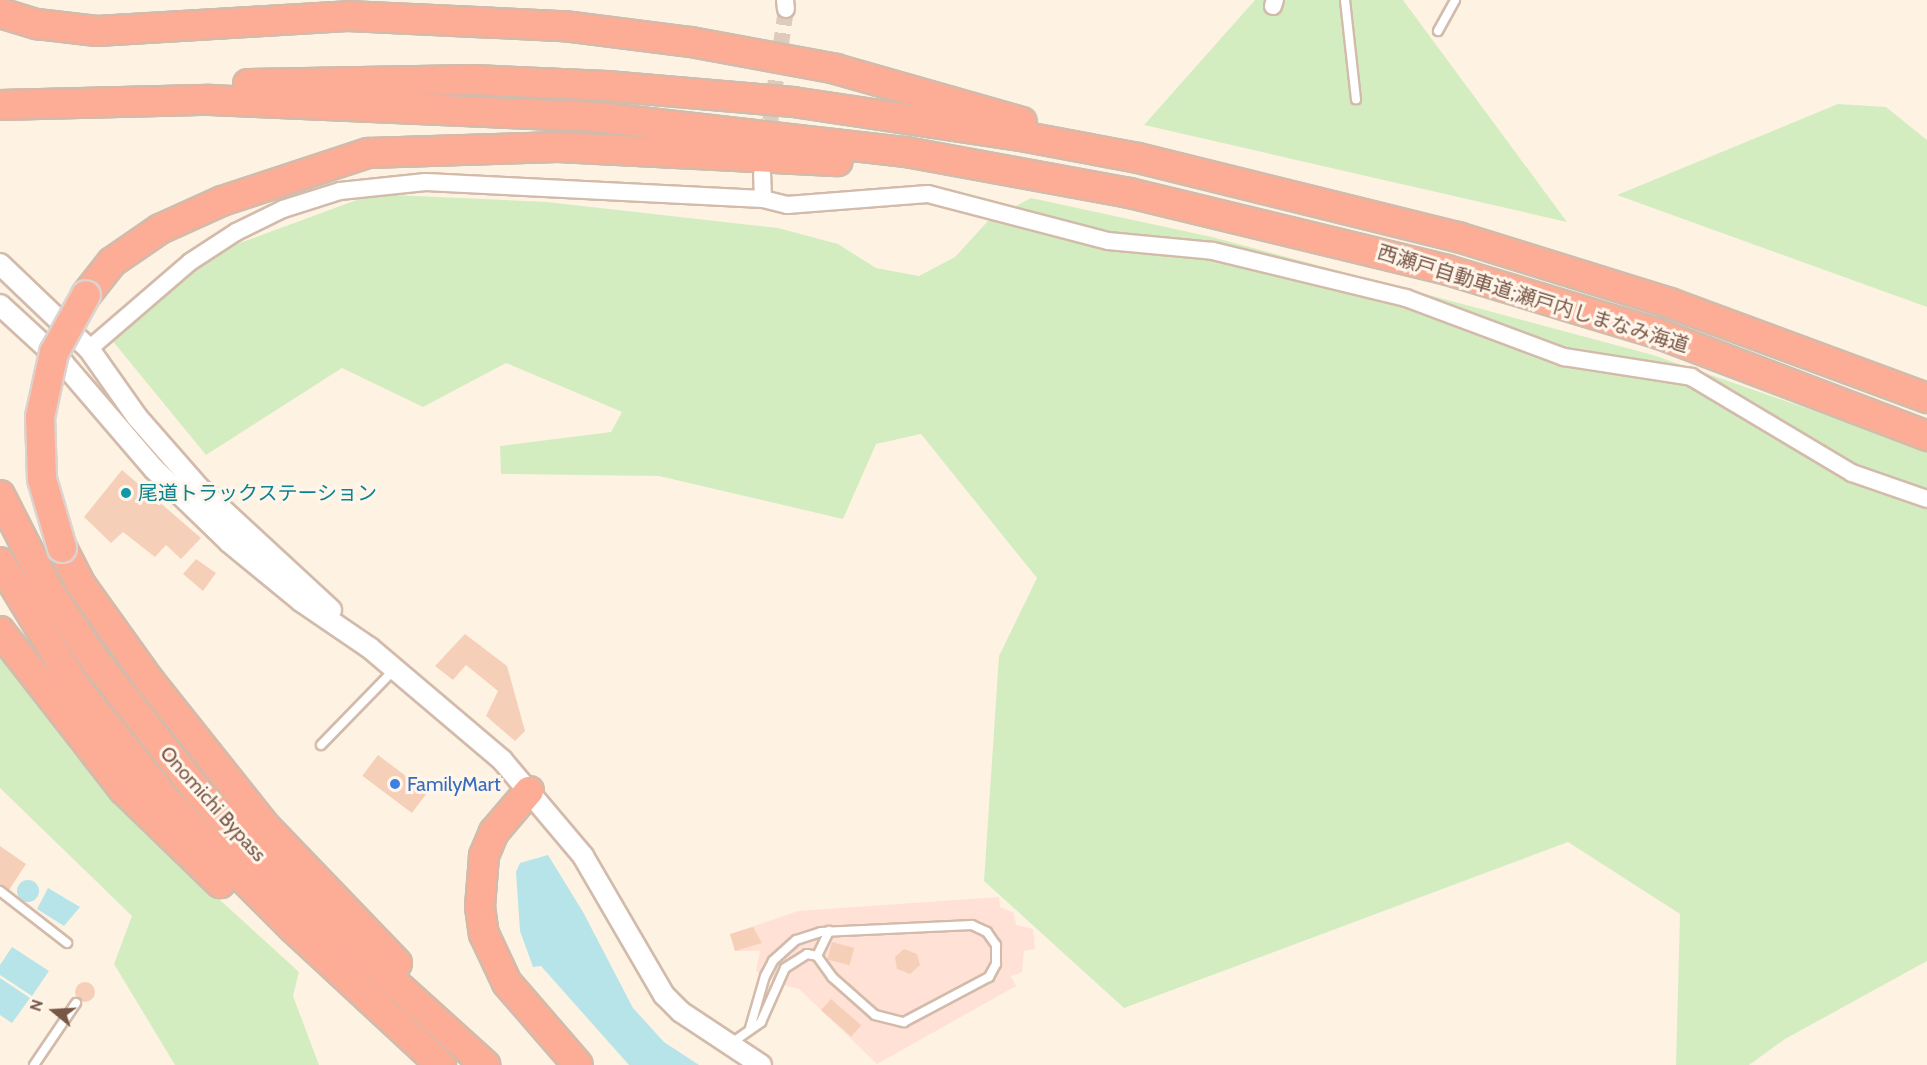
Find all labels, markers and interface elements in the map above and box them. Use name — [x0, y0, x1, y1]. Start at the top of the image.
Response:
street label: 西瀬戸自動車道;瀬戸内しまなみ海道 — [1374, 240, 1692, 358]
place label: 尾道トラックステーション — [138, 481, 378, 505]
marker: 尾道トラックステーション — [119, 486, 133, 500]
street label: Onomichi Bypass — [155, 741, 271, 867]
place label: FamilyMart — [407, 772, 501, 796]
marker: FamilyMart — [388, 777, 402, 791]
north arrow — [24, 981, 84, 1041]
text: N — [26, 997, 47, 1014]

